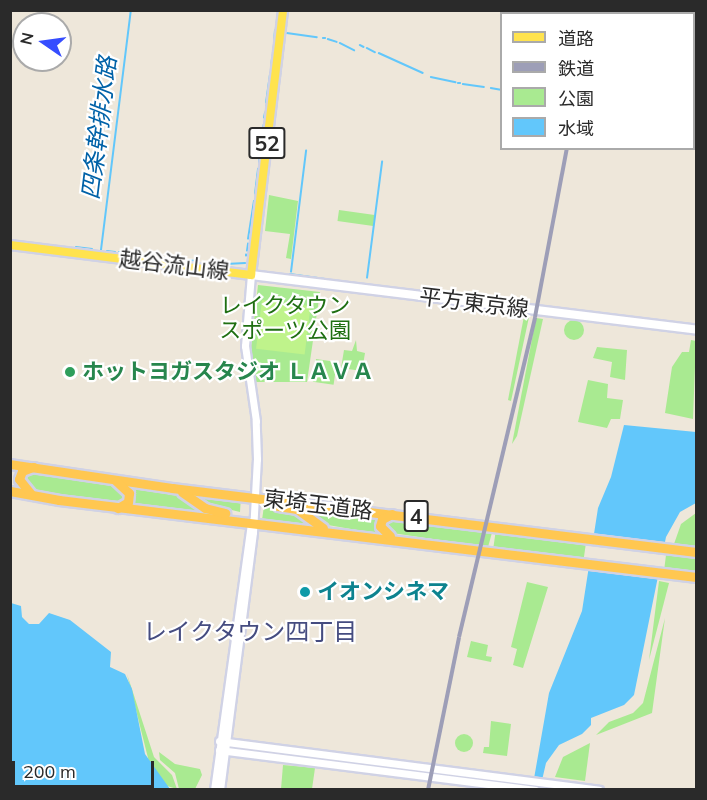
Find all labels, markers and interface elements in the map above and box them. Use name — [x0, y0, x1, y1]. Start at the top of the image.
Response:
north arrow — [12, 12, 72, 72]
legend — [500, 12, 695, 150]
text: 道路 — [558, 27, 594, 50]
text: N — [15, 30, 38, 47]
water label: 四条幹排水路 — [76, 55, 122, 201]
text: 鉄道 — [558, 57, 594, 80]
text: 公園 — [558, 87, 594, 110]
text: 水域 — [558, 117, 594, 140]
road number: 52 — [248, 125, 286, 161]
street label: 越谷流山線 — [118, 245, 230, 285]
street label: 平方東京線 — [418, 283, 530, 323]
park label: レイクタウン スポーツ公園 — [219, 292, 351, 344]
place label: ホットヨガスタジオ ＬＡＶＡ — [82, 359, 374, 385]
marker: ホットヨガスタジオ ＬＡＶＡ — [63, 365, 77, 379]
street label: 東埼玉道路 — [262, 485, 374, 525]
road number: 4 — [402, 498, 430, 534]
place label: イオンシネマ — [317, 579, 449, 605]
marker: イオンシネマ — [298, 585, 312, 599]
district label: レイクタウン四丁目 — [142, 618, 358, 646]
scale bar — [15, 749, 158, 787]
text: 200 m — [23, 760, 76, 783]

